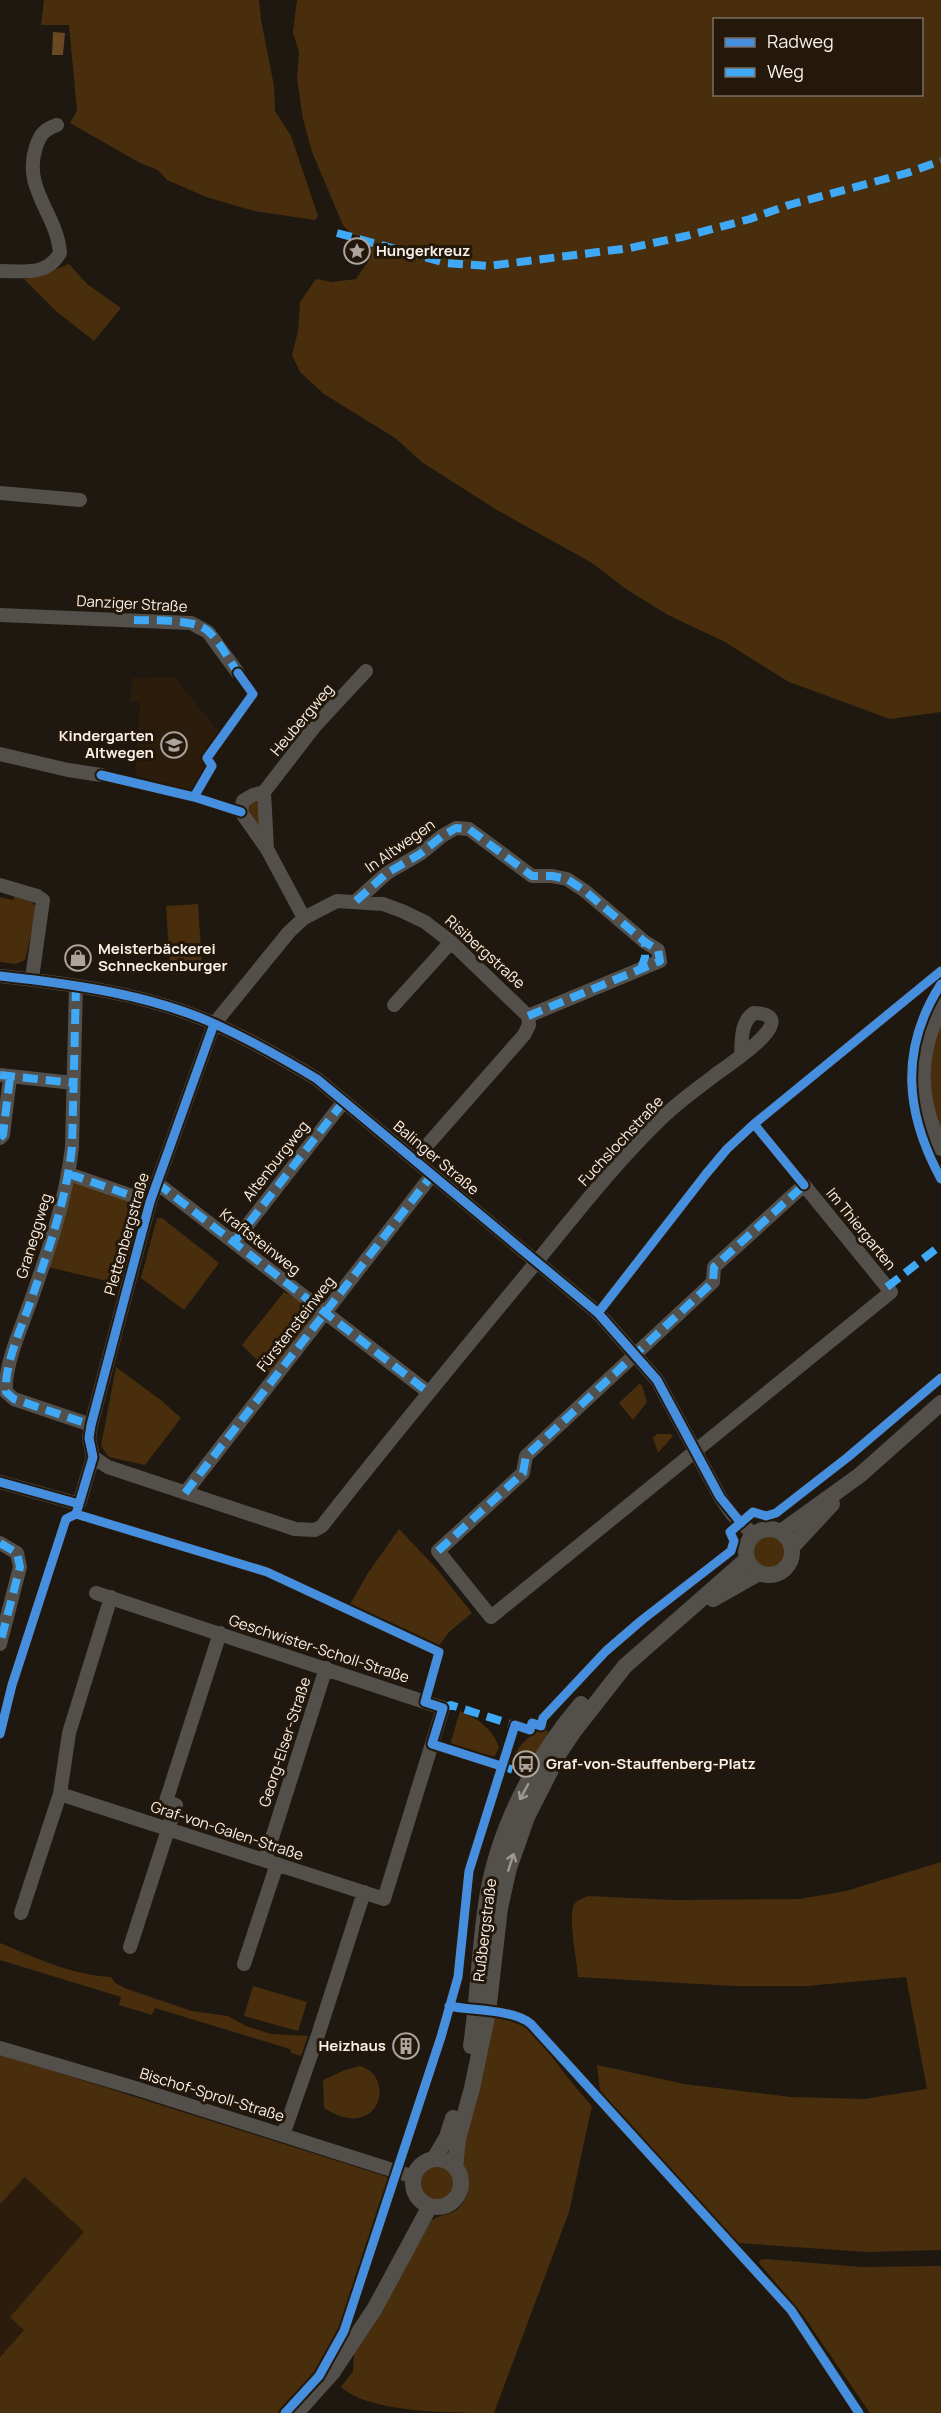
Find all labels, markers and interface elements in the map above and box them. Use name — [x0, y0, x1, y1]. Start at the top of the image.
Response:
legend — [713, 18, 923, 96]
text: Radweg — [767, 29, 834, 53]
text: Weg — [767, 59, 804, 83]
place icon: Hungerkreuz — [342, 236, 372, 266]
place label: Hungerkreuz — [376, 240, 470, 261]
street label: Danziger Straße — [76, 590, 188, 617]
street label: Heubergweg — [265, 679, 338, 760]
place label: Kindergarten Altwegen — [59, 725, 154, 763]
school or university icon: Kindergarten Altwegen — [159, 730, 189, 760]
street label: In Altwegen — [361, 814, 439, 877]
street label: Risibergstraße — [441, 910, 530, 993]
place label: Meisterbäckerei Schneckenburger — [98, 938, 227, 976]
shop icon: Meisterbäckerei Schneckenburger — [63, 943, 93, 973]
street label: Fuchslochstraße — [573, 1091, 668, 1190]
street label: Altenburgweg — [238, 1116, 314, 1205]
street label: Balinger Straße — [389, 1116, 484, 1200]
street label: Plettenbergstraße — [99, 1170, 154, 1298]
street label: Im Thiergarten — [822, 1183, 901, 1274]
street label: Graneggweg — [11, 1191, 56, 1281]
street label: Kraftsteinweg — [216, 1203, 305, 1280]
street label: Fürstensteinweg — [252, 1271, 340, 1376]
street label: Geschwister-Scholl-Straße — [226, 1609, 412, 1688]
street label: Georg-Elser-Straße — [254, 1674, 315, 1809]
bus stop icon: Graf-von-Stauffenberg-Platz — [511, 1749, 541, 1779]
place label: Graf-von-Stauffenberg-Platz — [546, 1753, 756, 1774]
one-way arrow — [518, 1783, 529, 1801]
street label: Graf-von-Galen-Straße — [148, 1796, 307, 1865]
one-way arrow — [507, 1853, 518, 1872]
street label: Rußbergstraße — [468, 1877, 501, 1983]
building icon: Heizhaus — [391, 2031, 421, 2061]
place label: Heizhaus — [318, 2035, 386, 2056]
street label: Bischof-Sproll-Straße — [137, 2063, 287, 2127]

